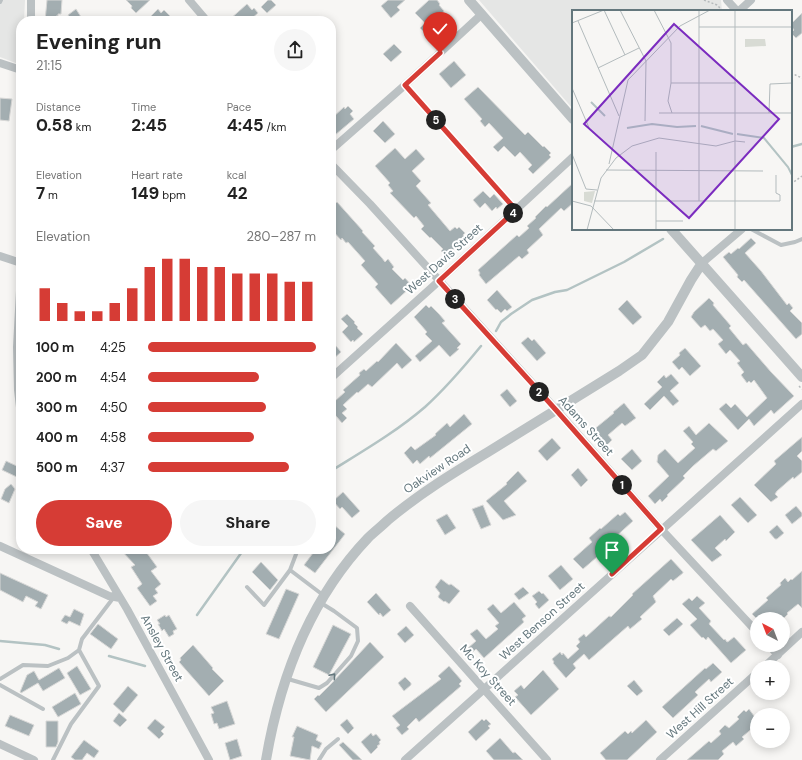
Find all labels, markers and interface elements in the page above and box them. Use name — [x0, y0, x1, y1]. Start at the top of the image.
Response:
inset map — [572, 10, 792, 230]
pin — [423, 12, 457, 53]
icon: check — [429, 18, 451, 40]
text: Evening run — [36, 27, 162, 56]
button: share — [274, 29, 316, 71]
text: 21:15 — [36, 57, 62, 74]
text: Distance — [36, 100, 81, 114]
text: Time — [131, 100, 156, 114]
text: Pace — [227, 100, 251, 114]
pin: 5 — [426, 110, 446, 130]
text: 5 — [433, 113, 439, 127]
text: 0.58 — [36, 114, 73, 136]
text: 2:45 — [131, 114, 167, 136]
text: 4:45 — [227, 114, 264, 136]
text: km — [73, 120, 91, 134]
text: /km — [264, 120, 286, 134]
text: Elevation — [36, 168, 82, 182]
text: Heart rate — [131, 168, 183, 182]
text: kcal — [227, 168, 247, 182]
text: 7 — [36, 182, 45, 204]
text: 149 — [131, 182, 159, 204]
text: 42 — [227, 182, 248, 204]
text: m — [45, 188, 58, 202]
text: bpm — [159, 188, 186, 202]
pin: 4 — [503, 203, 523, 223]
text: 4 — [509, 206, 517, 220]
street label: West Davis Street — [402, 220, 486, 298]
text: Elevation — [36, 228, 90, 245]
text: 280–287 m — [246, 228, 316, 245]
pin: 3 — [445, 289, 465, 309]
text: 3 — [452, 292, 458, 306]
text: 100 m — [36, 339, 74, 356]
text: 4:25 — [100, 339, 126, 356]
text: 200 m — [36, 369, 77, 386]
text: 4:54 — [100, 369, 126, 386]
pin: 2 — [529, 382, 549, 402]
text: 2 — [536, 385, 542, 399]
street label: Adams Street — [555, 393, 617, 460]
text: 300 m — [36, 399, 77, 416]
text: 4:50 — [100, 399, 127, 416]
text: 400 m — [36, 429, 78, 446]
text: 4:58 — [100, 429, 126, 446]
street label: Oakview Road — [400, 441, 474, 497]
text: 500 m — [36, 459, 78, 476]
text: 4:37 — [100, 459, 125, 476]
pin: 1 — [612, 475, 632, 495]
text: 1 — [620, 478, 624, 492]
button: Save — [36, 500, 172, 546]
button: Share — [180, 500, 316, 546]
pin — [595, 533, 629, 574]
icon: arrive — [601, 539, 623, 561]
street label: West Benson Street — [496, 578, 588, 664]
street label: Ansley Street — [137, 612, 187, 684]
north arrow — [750, 612, 790, 652]
map controls — [750, 612, 790, 748]
street label: Mc Koy Street — [456, 641, 520, 709]
button: + — [750, 660, 790, 700]
street label: West Hill Street — [663, 673, 737, 742]
one-way arrow — [328, 674, 335, 681]
button: − — [750, 708, 790, 748]

